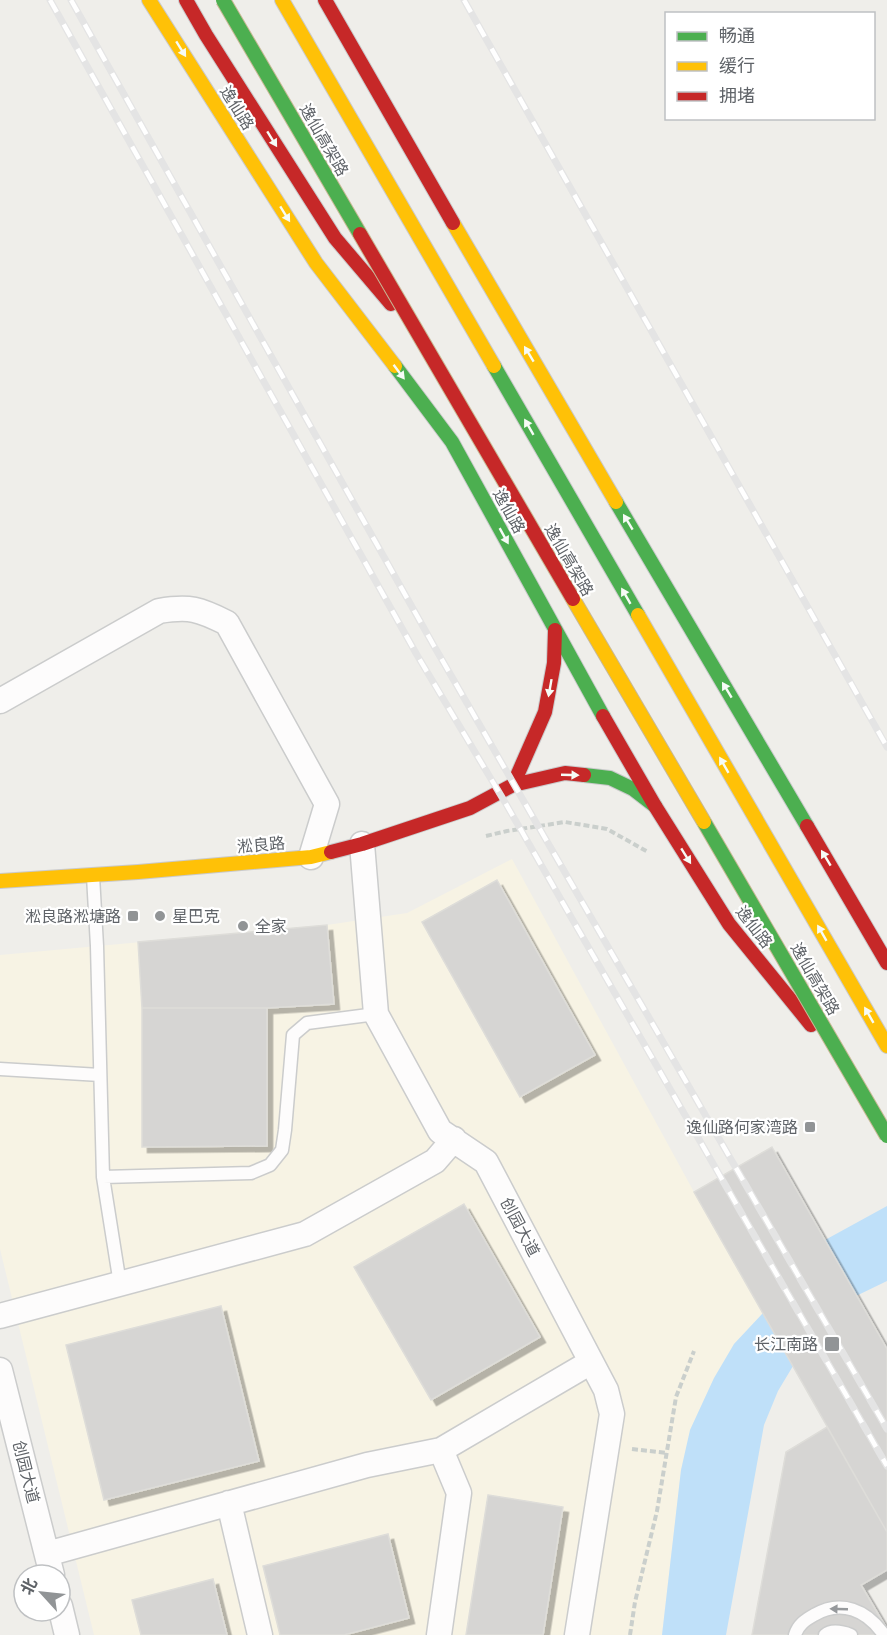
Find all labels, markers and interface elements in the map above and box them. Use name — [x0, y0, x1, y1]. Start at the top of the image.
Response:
legend — [665, 12, 875, 120]
text: 畅通 — [719, 25, 755, 47]
one-way arrow — [175, 41, 186, 58]
text: 缓行 — [719, 55, 755, 77]
street label: 逸仙路 — [216, 83, 258, 133]
text: 拥堵 — [719, 85, 755, 107]
street label: 逸仙高架路 — [296, 101, 352, 179]
one-way arrow — [266, 131, 277, 147]
one-way arrow — [280, 206, 291, 222]
one-way arrow — [523, 346, 534, 362]
one-way arrow — [393, 364, 405, 380]
one-way arrow — [523, 419, 534, 435]
street label: 逸仙路 — [489, 485, 529, 537]
one-way arrow — [622, 514, 633, 530]
street label: 逸仙高架路 — [541, 521, 597, 599]
one-way arrow — [499, 528, 509, 545]
one-way arrow — [621, 587, 631, 604]
one-way arrow — [545, 679, 554, 698]
one-way arrow — [721, 682, 732, 698]
one-way arrow — [718, 757, 729, 773]
one-way arrow — [561, 770, 580, 779]
street label: 淞良路 — [236, 833, 286, 857]
one-way arrow — [681, 848, 692, 864]
one-way arrow — [820, 850, 831, 866]
street label: 逸仙路 — [732, 902, 776, 952]
place label: 淞良路淞塘路 — [25, 907, 121, 926]
place label: 星巴克 — [172, 907, 220, 926]
marker: 淞良路淞塘路 — [126, 909, 140, 923]
marker: 星巴克 — [153, 909, 167, 923]
place label: 全家 — [255, 917, 287, 936]
marker: 全家 — [236, 919, 250, 933]
one-way arrow — [816, 925, 827, 941]
street label: 逸仙高架路 — [787, 940, 843, 1018]
one-way arrow — [864, 1006, 874, 1023]
place label: 逸仙路何家湾路 — [686, 1118, 798, 1137]
marker: 逸仙路何家湾路 — [803, 1120, 817, 1134]
street label: 创园大道 — [497, 1194, 543, 1260]
place label: 长江南路 — [754, 1335, 818, 1354]
marker: 长江南路 — [823, 1335, 841, 1353]
street label: 创园大道 — [9, 1439, 43, 1505]
north arrow — [12, 1563, 72, 1623]
text: 北 — [17, 1575, 41, 1598]
one-way arrow — [829, 1604, 848, 1613]

